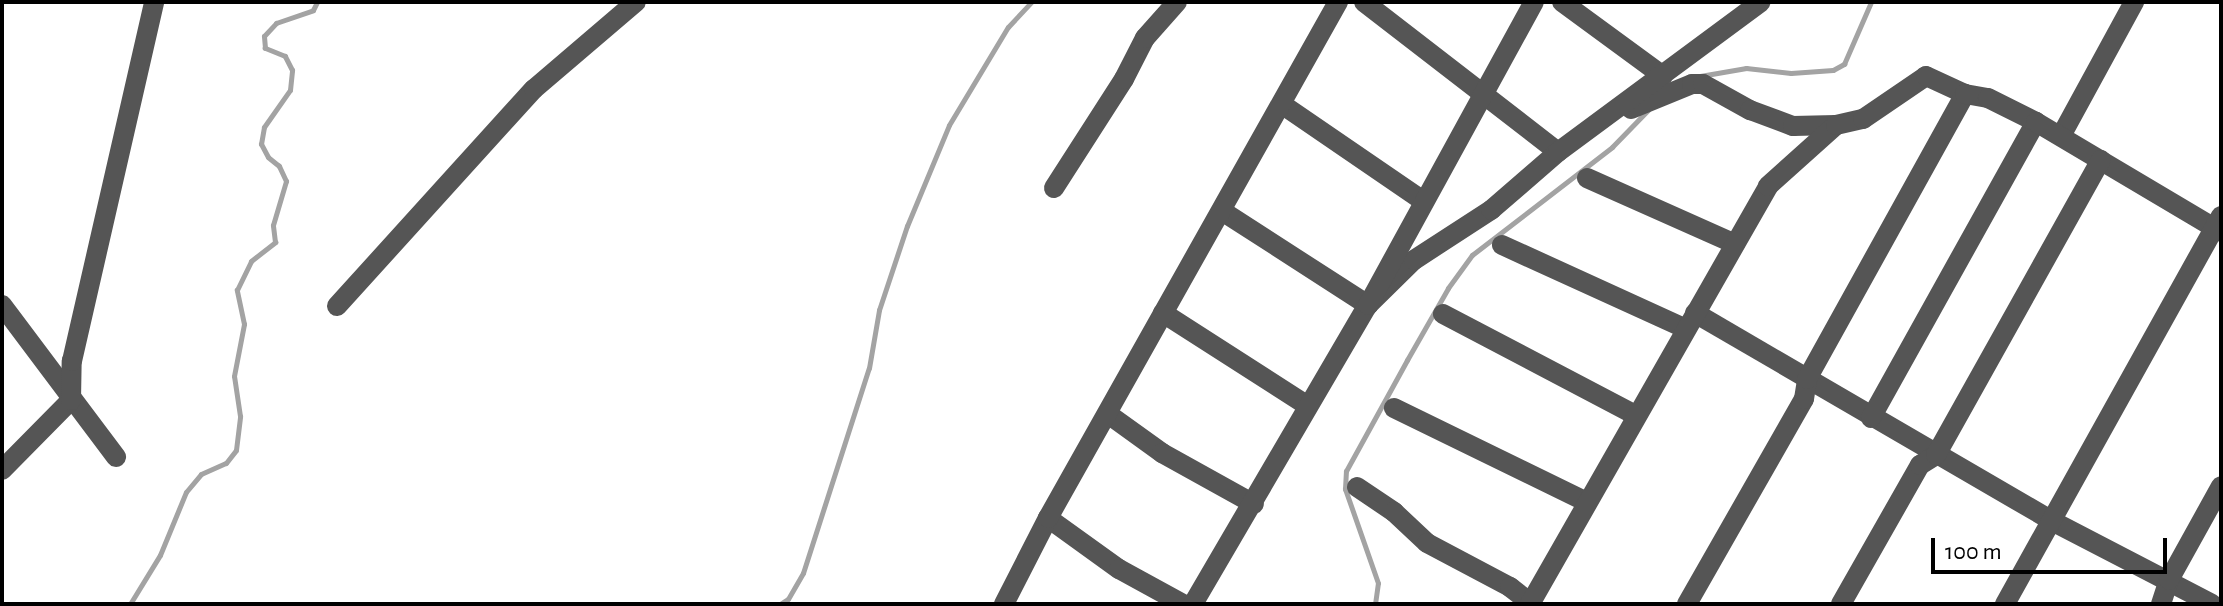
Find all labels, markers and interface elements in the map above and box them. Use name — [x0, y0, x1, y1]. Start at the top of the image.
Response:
scale bar — [1935, 522, 2171, 572]
text: 100 m — [1945, 540, 2002, 564]

